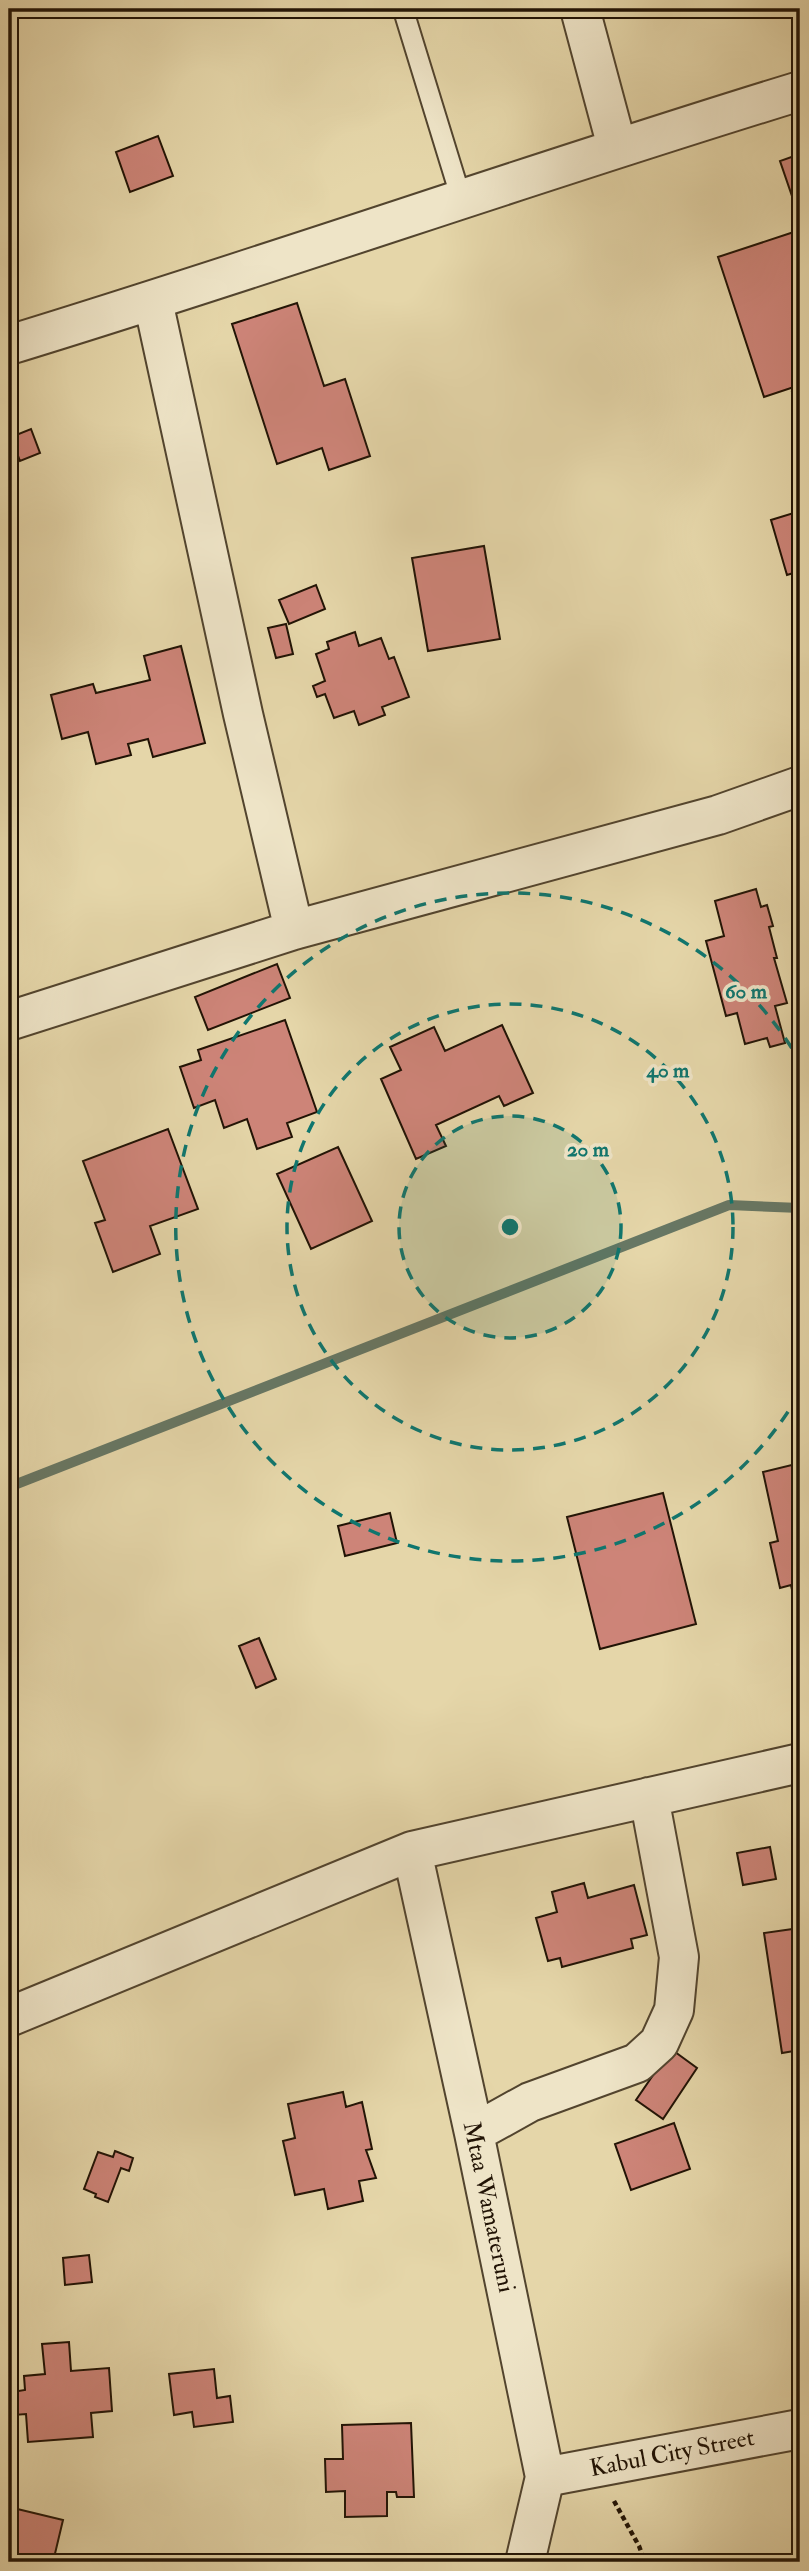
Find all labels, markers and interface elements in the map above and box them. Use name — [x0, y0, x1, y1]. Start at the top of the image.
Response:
text: 60 m — [725, 978, 768, 1005]
text: 40 m — [646, 1057, 690, 1084]
text: 20 m — [567, 1136, 610, 1163]
centre of rings — [498, 1215, 522, 1239]
street label: Mtaa Wamateruni — [456, 2119, 522, 2295]
street label: Kabul City Street — [587, 2422, 757, 2484]

